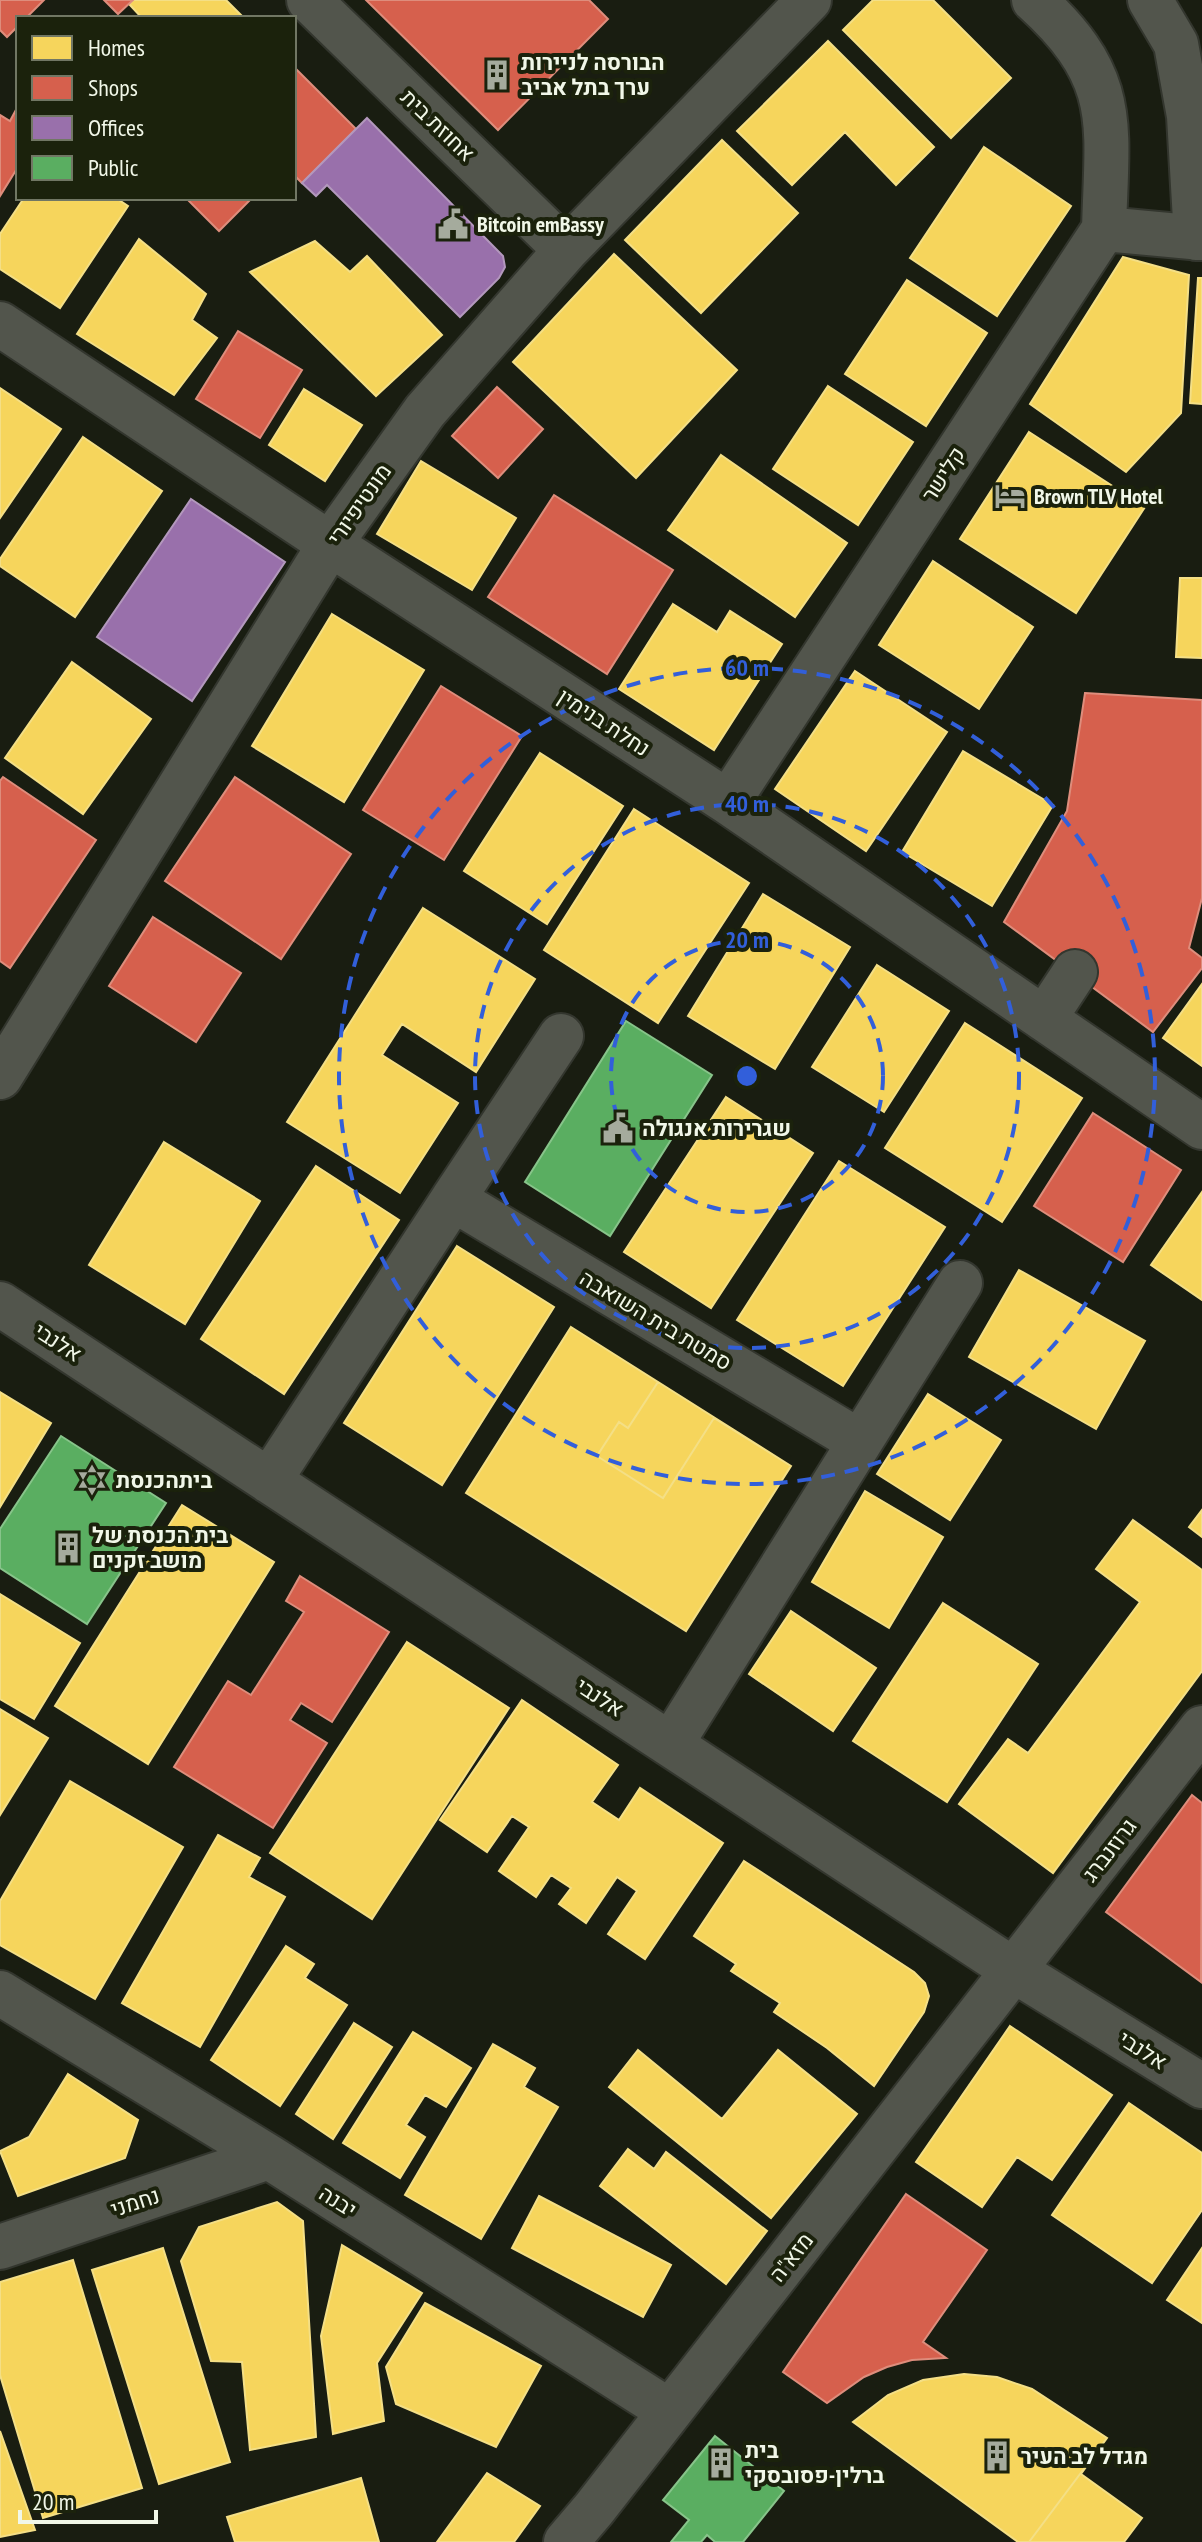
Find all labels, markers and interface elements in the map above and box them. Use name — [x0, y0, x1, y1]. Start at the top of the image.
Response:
legend — [16, 16, 296, 200]
text: Homes — [88, 32, 145, 63]
place label: הבורסה לניירות ערך בתל אביב — [521, 48, 665, 101]
building icon: הבורסה לניירות ערך בתל אביב — [480, 58, 514, 92]
text: Shops — [88, 72, 138, 103]
street label: אחוזת בית — [395, 83, 481, 167]
text: Offices — [88, 112, 144, 143]
text: Public — [88, 152, 139, 183]
public building icon: Bitcoin emBassy — [436, 207, 470, 241]
place label: Bitcoin emBassy — [477, 210, 605, 238]
street label: קלישר — [915, 441, 971, 507]
street label: מונטיפיורי — [321, 458, 397, 550]
hotel icon: Brown TLV Hotel — [993, 479, 1027, 513]
place label: Brown TLV Hotel — [1034, 482, 1164, 510]
text: 60 m — [725, 652, 769, 683]
street label: נחלת בנימין — [553, 682, 655, 762]
text: 40 m — [725, 788, 769, 819]
text: 20 m — [725, 924, 769, 955]
centre of rings — [733, 1062, 761, 1090]
public building icon: שגרירות אנגולה — [601, 1111, 635, 1145]
place label: שגרירות אנגולה — [642, 1114, 791, 1142]
street label: סמטת בית השואבה — [575, 1264, 737, 1376]
street label: אלנבי — [29, 1316, 87, 1368]
synagogue icon: ביתהכנסת — [75, 1463, 109, 1497]
place label: ביתהכנסת — [116, 1466, 213, 1494]
place label: בית הכנסת של מושב זקנים — [92, 1521, 228, 1574]
building icon: בית הכנסת של מושב זקנים — [51, 1531, 85, 1565]
street label: אלנבי — [571, 1671, 629, 1723]
street label: גרוזנברג — [1076, 1813, 1142, 1887]
street label: אלנבי — [1114, 2024, 1172, 2076]
street label: יבנה — [314, 2179, 362, 2223]
street label: נחמני — [107, 2181, 163, 2223]
street label: מזא"ה — [763, 2227, 819, 2287]
place label: בית ברלין-פסובסקי — [745, 2436, 884, 2489]
building icon: מגדל לב העיר — [980, 2439, 1014, 2473]
place label: מגדל לב העיר — [1021, 2442, 1148, 2470]
building icon: בית ברלין-פסובסקי — [704, 2446, 738, 2480]
scale bar — [20, 2474, 156, 2524]
text: 20 m — [32, 2486, 74, 2517]

